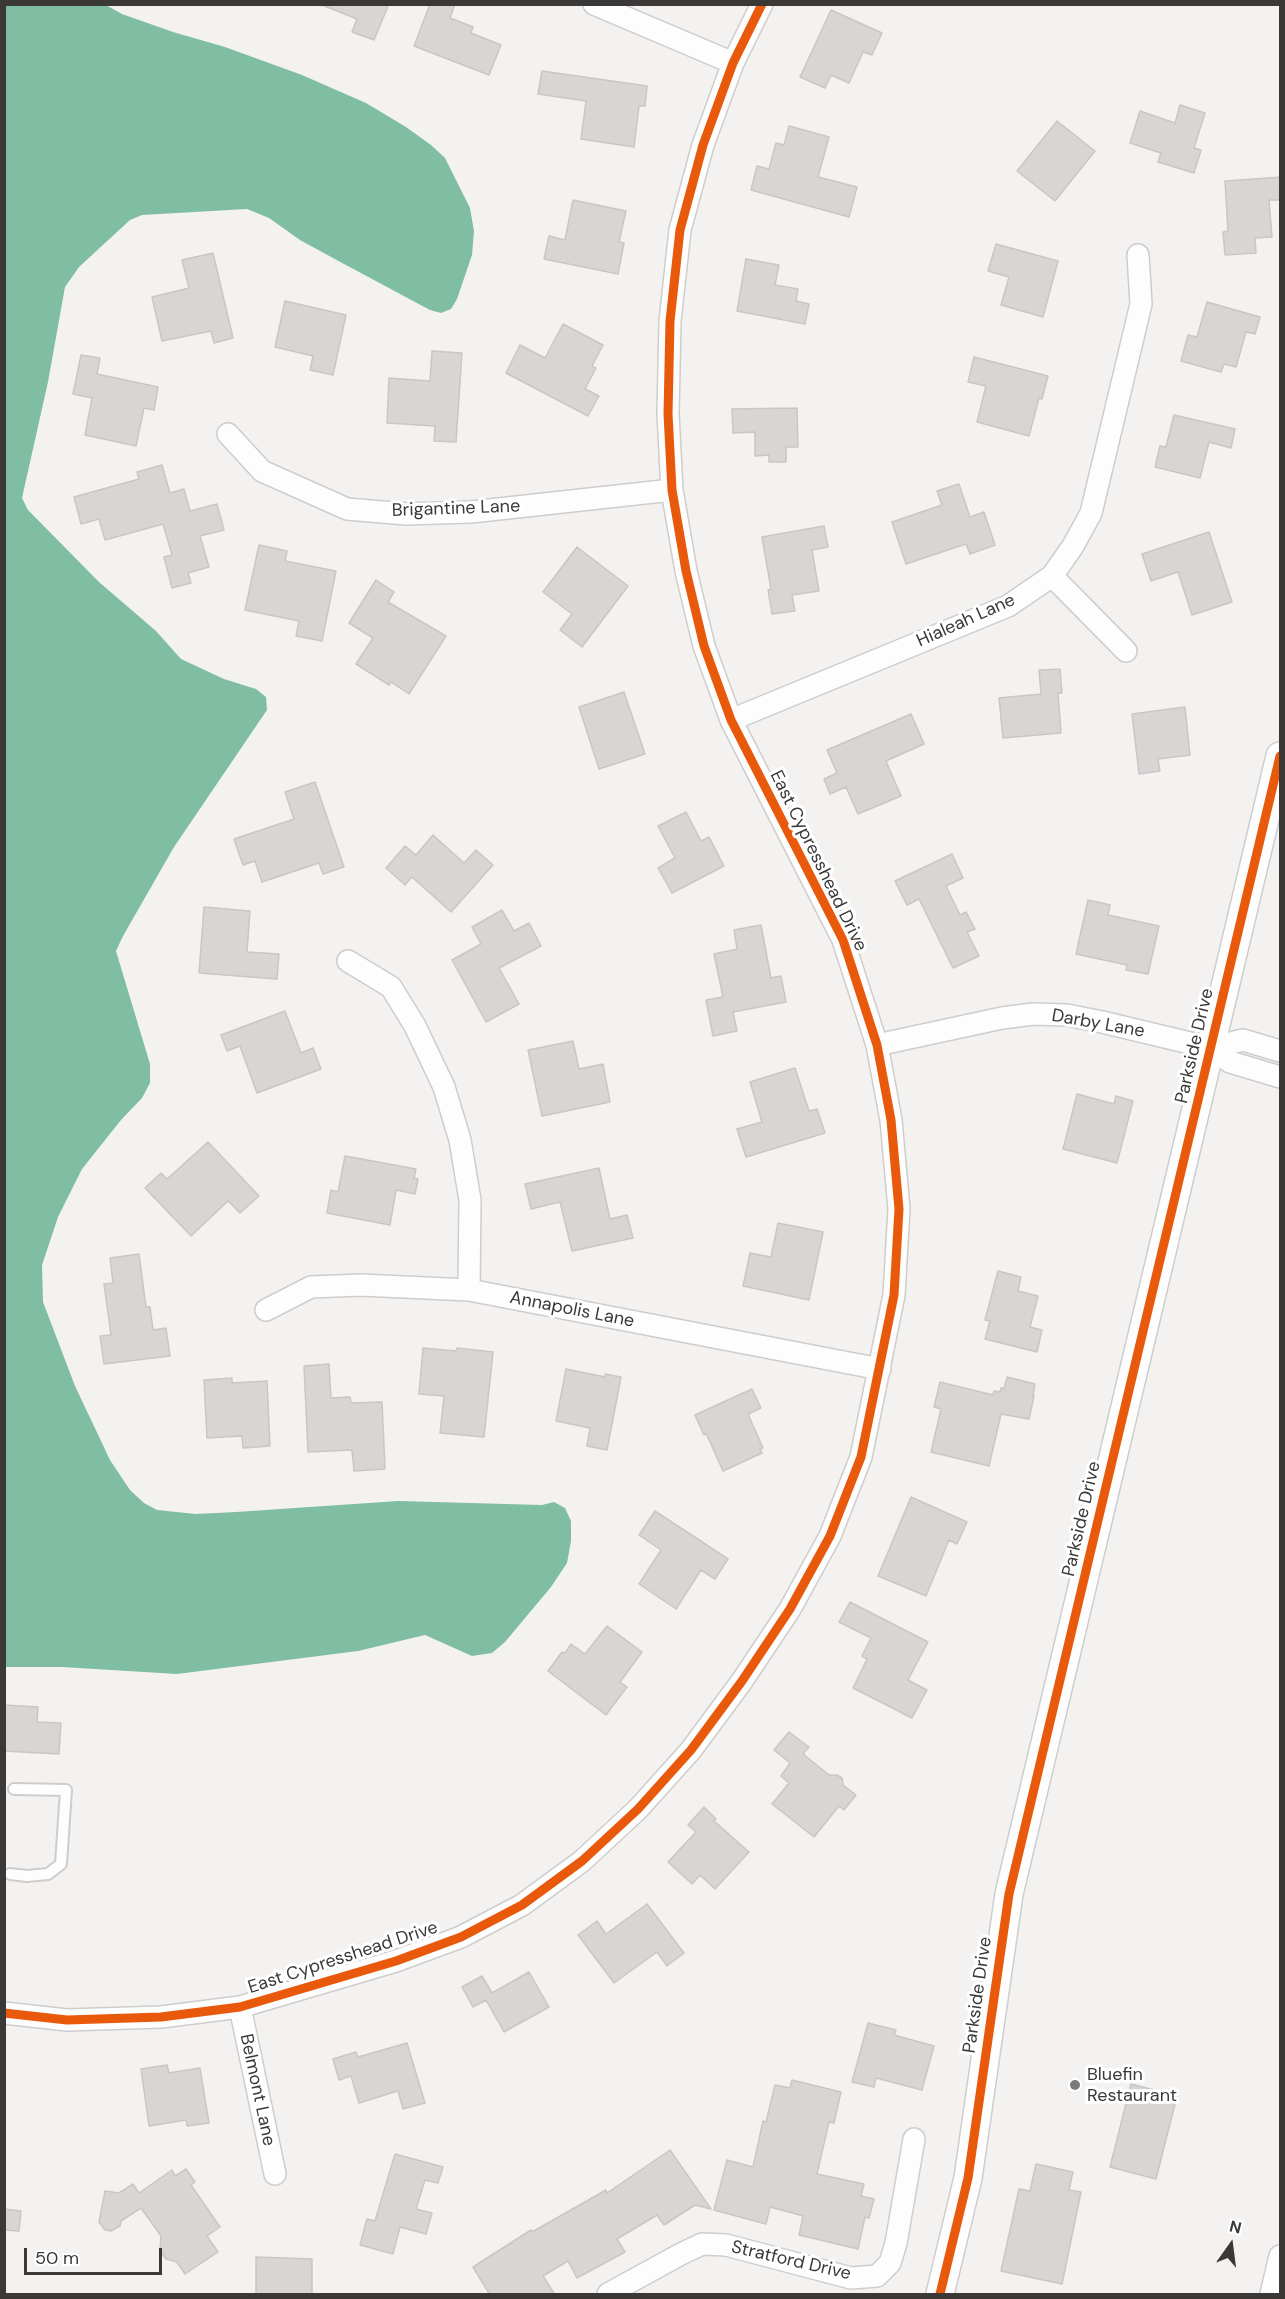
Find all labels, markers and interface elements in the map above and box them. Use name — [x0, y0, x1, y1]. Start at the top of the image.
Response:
street label: Brigantine Lane — [391, 496, 521, 522]
street label: Hialeah Lane — [913, 590, 1019, 652]
street label: East Cypresshead Drive — [765, 767, 871, 955]
street label: Parkside Drive — [1171, 986, 1219, 1106]
street label: Darby Lane — [1050, 1005, 1146, 1043]
street label: Annapolis Lane — [508, 1287, 636, 1333]
street label: Parkside Drive — [1058, 1459, 1106, 1579]
street label: East Cypresshead Drive — [245, 1917, 441, 1999]
street label: Parkside Drive — [959, 1935, 997, 2055]
street label: Belmont Lane — [235, 2032, 279, 2148]
place label: Bluefin Restaurant — [1087, 2064, 1177, 2106]
marker: Bluefin Restaurant — [1068, 2078, 1082, 2092]
north arrow — [1201, 2215, 1261, 2275]
text: N — [1227, 2215, 1244, 2239]
scale bar — [27, 2236, 165, 2274]
street label: Stratford Drive — [729, 2237, 853, 2285]
text: 50 m — [35, 2246, 79, 2270]

